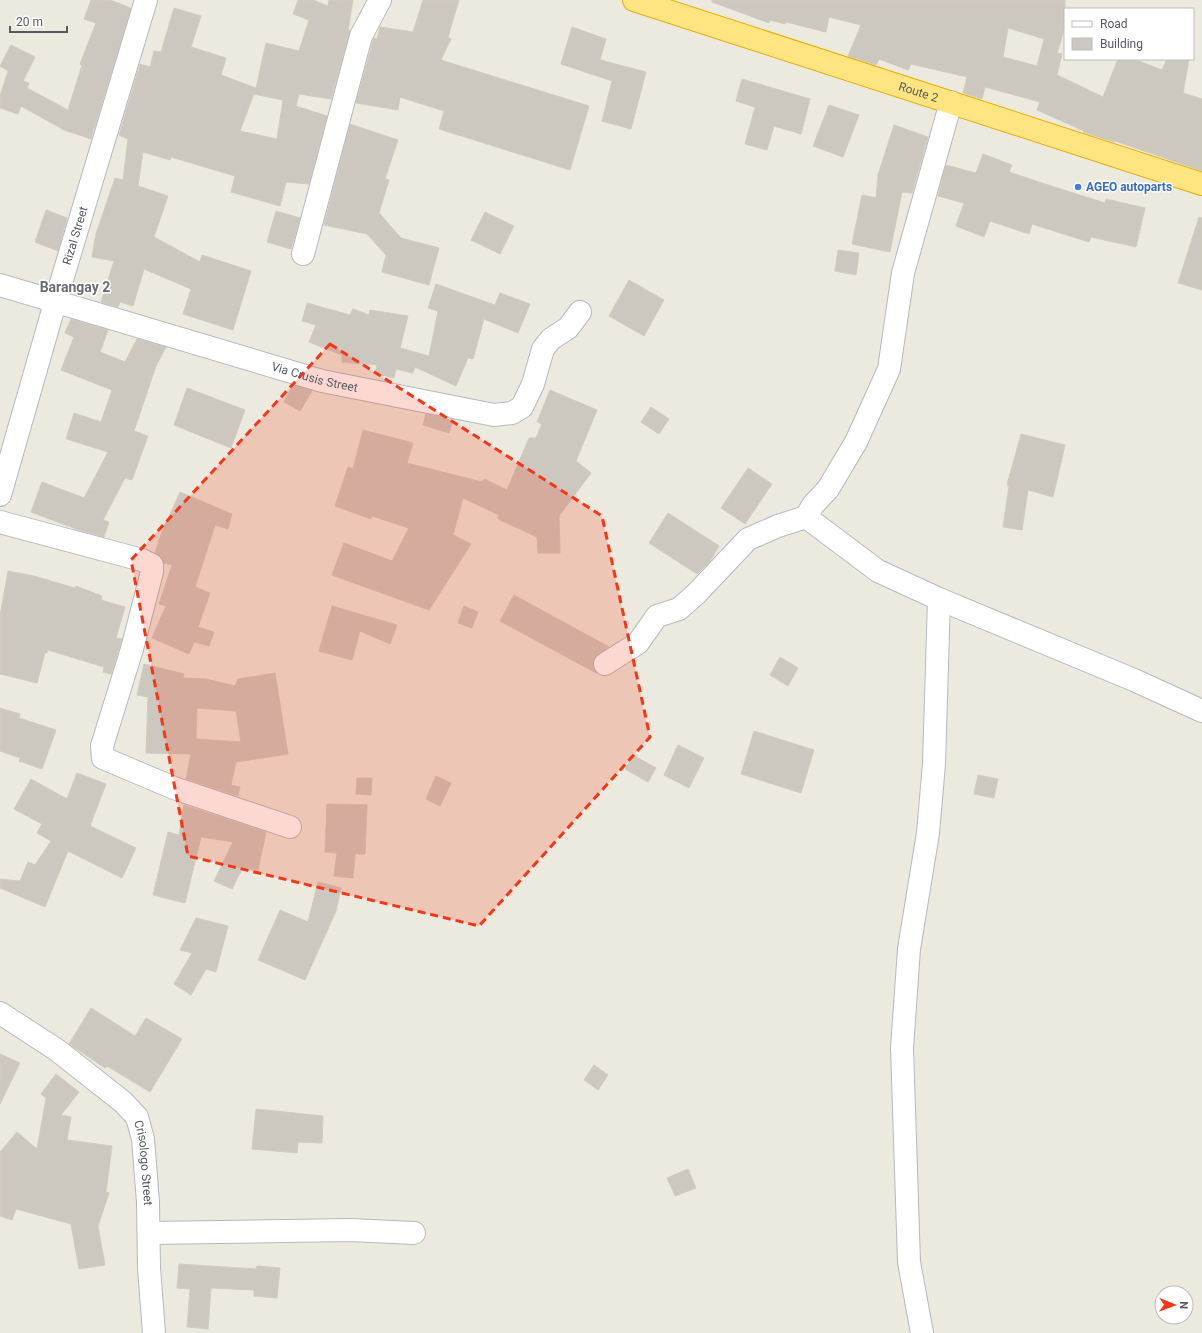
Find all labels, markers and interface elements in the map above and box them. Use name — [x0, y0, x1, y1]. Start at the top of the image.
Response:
scale bar — [10, 8, 67, 34]
legend — [1064, 8, 1194, 60]
text: 20 m — [16, 15, 43, 29]
text: Road — [1100, 17, 1128, 31]
text: Building — [1100, 37, 1143, 51]
street label: Route 2 — [897, 79, 940, 105]
place label: AGEO autoparts — [1086, 180, 1172, 194]
marker: AGEO autoparts — [1073, 182, 1083, 192]
street label: Rizal Street — [60, 205, 91, 267]
district label: Barangay 2 — [40, 279, 110, 295]
street label: Via Crusis Street — [270, 359, 359, 395]
street label: Crisologo Street — [131, 1119, 155, 1206]
north arrow — [1154, 1285, 1194, 1325]
text: N — [1177, 1301, 1190, 1309]

